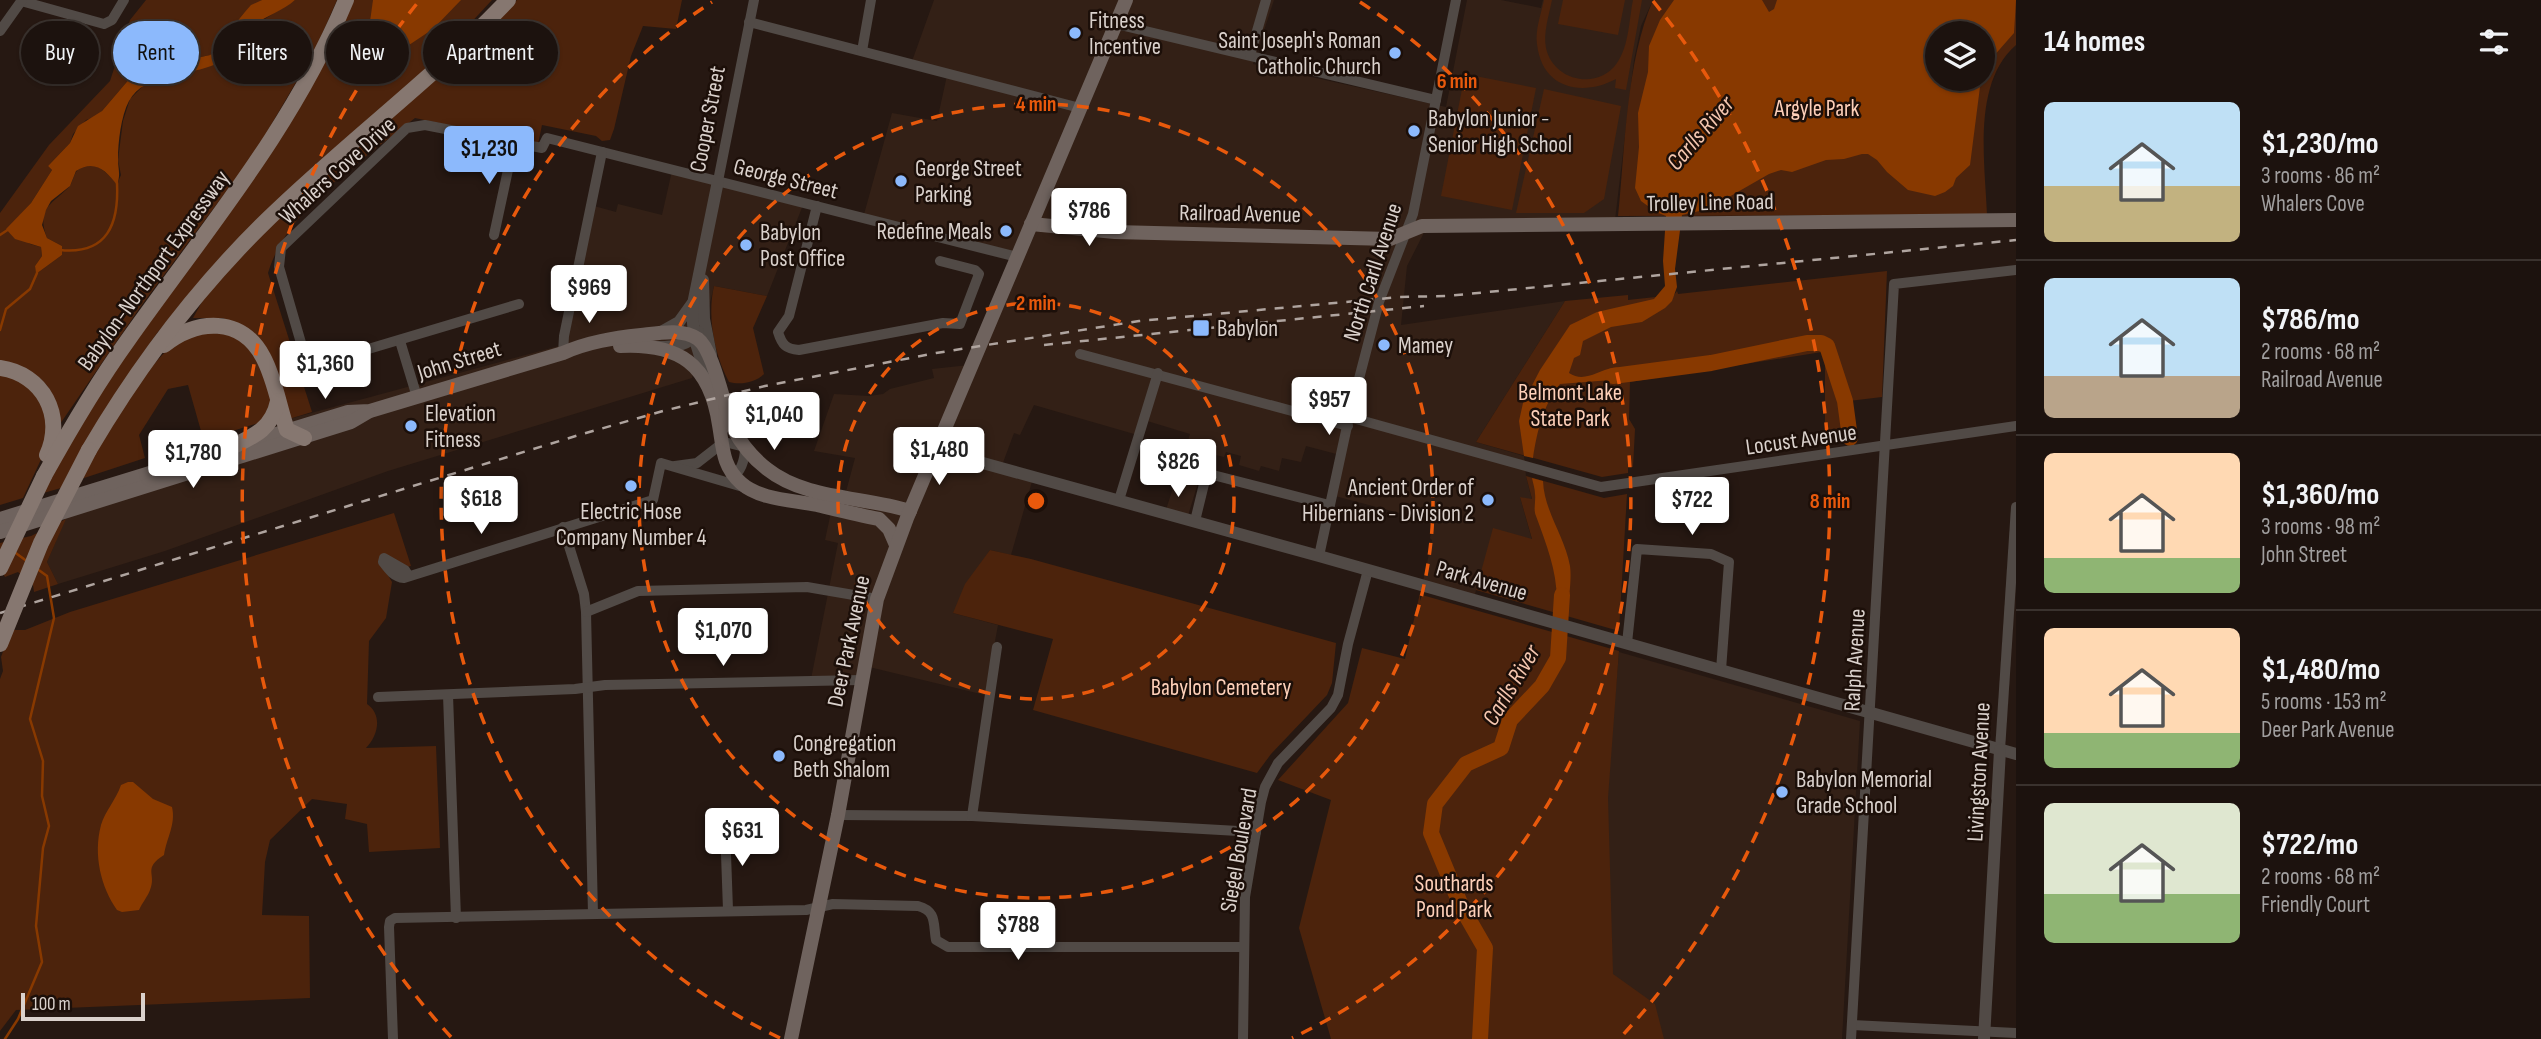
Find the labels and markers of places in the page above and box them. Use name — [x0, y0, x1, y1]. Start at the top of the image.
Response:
place label: Fitness Incentive — [1089, 7, 1161, 61]
marker: Fitness Incentive — [1067, 25, 1083, 41]
place label: Saint Joseph's Roman Catholic Church — [1218, 27, 1381, 81]
marker: Saint Joseph's Roman Catholic Church — [1387, 45, 1403, 61]
place label: Babylon Junior - Senior High School — [1428, 105, 1572, 159]
marker: Babylon Junior - Senior High School — [1406, 123, 1422, 139]
pin: $1,230 — [432, 127, 546, 186]
place label: George Street Parking — [915, 155, 1022, 209]
marker: George Street Parking — [893, 173, 909, 189]
pin: $786 — [1048, 188, 1130, 248]
place label: Redefine Meals — [876, 218, 992, 246]
place label: Babylon Post Office — [760, 219, 845, 273]
marker: Redefine Meals — [998, 223, 1014, 239]
marker: Babylon Post Office — [738, 237, 754, 253]
pin: $969 — [548, 266, 630, 325]
place label: Babylon — [1217, 315, 1278, 343]
marker: Babylon — [1191, 318, 1211, 338]
place label: Mamey — [1398, 332, 1453, 360]
marker: Mamey — [1376, 337, 1392, 353]
pin: $1,360 — [268, 342, 382, 401]
pin: $957 — [1288, 378, 1370, 437]
pin: $1,040 — [717, 392, 831, 452]
place label: Elevation Fitness — [425, 400, 496, 454]
marker: Elevation Fitness — [403, 418, 419, 434]
pin: $1,480 — [882, 428, 996, 487]
pin: $1,780 — [136, 430, 250, 490]
pin: $826 — [1137, 440, 1219, 499]
place label: Ancient Order of Hibernians - Division 2 — [1302, 474, 1474, 528]
pin: $618 — [440, 476, 522, 536]
pin: $722 — [1651, 477, 1733, 537]
marker: Electric Hose Company Number 4 — [623, 478, 639, 494]
centre of rings — [1024, 489, 1048, 513]
marker: Ancient Order of Hibernians - Division 2 — [1480, 492, 1496, 508]
place label: Electric Hose Company Number 4 — [556, 498, 707, 552]
pin: $1,070 — [666, 608, 780, 668]
place label: Congregation Beth Shalom — [793, 730, 896, 784]
marker: Congregation Beth Shalom — [771, 748, 787, 764]
place label: Babylon Memorial Grade School — [1796, 766, 1932, 820]
marker: Babylon Memorial Grade School — [1774, 784, 1790, 800]
pin: $631 — [701, 808, 783, 868]
pin: $788 — [977, 902, 1059, 962]

